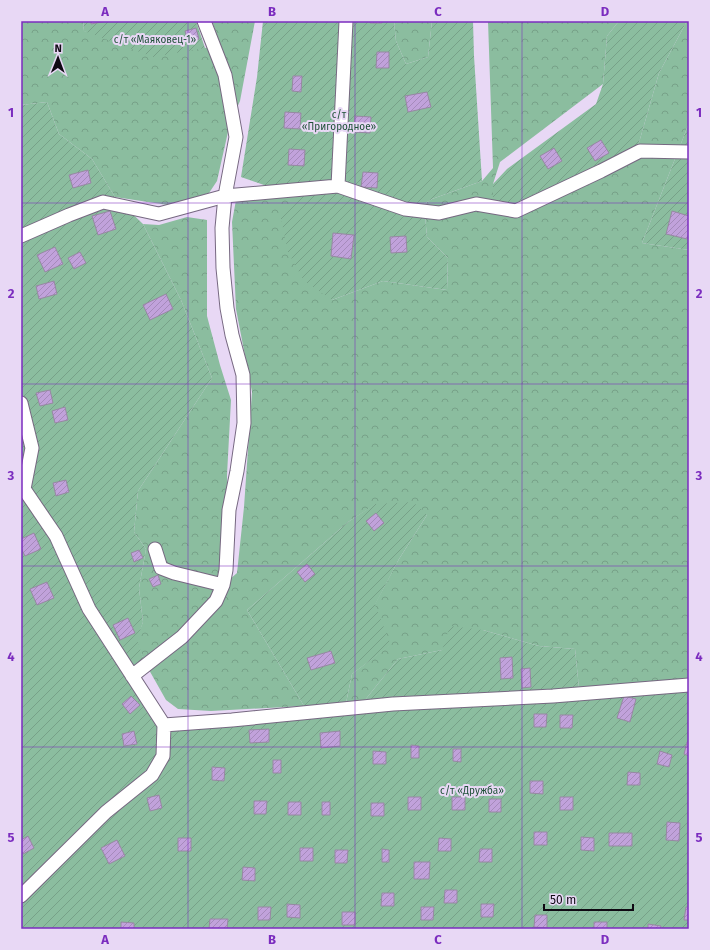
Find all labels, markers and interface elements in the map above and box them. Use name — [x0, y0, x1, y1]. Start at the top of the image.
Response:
text: A — [100, 4, 109, 19]
text: B — [268, 4, 276, 19]
text: C — [434, 4, 442, 19]
text: D — [601, 4, 610, 19]
park label: с/т «Маяковец-1» — [114, 34, 197, 46]
north arrow — [38, 38, 78, 78]
text: N — [54, 42, 62, 55]
text: 1 — [8, 105, 14, 120]
text: 1 — [696, 105, 702, 120]
park label: с/т «Пригородное» — [302, 109, 376, 133]
text: 2 — [8, 286, 15, 301]
text: 2 — [696, 286, 703, 301]
text: 3 — [7, 468, 15, 483]
text: 3 — [695, 468, 703, 483]
text: 4 — [7, 649, 15, 664]
text: 4 — [695, 649, 703, 664]
park label: с/т «Дружба» — [440, 785, 504, 797]
text: 5 — [8, 830, 15, 845]
text: 5 — [696, 830, 703, 845]
scale bar — [544, 886, 633, 912]
text: 50 m — [550, 893, 576, 907]
text: A — [100, 932, 109, 947]
text: B — [268, 932, 276, 947]
text: C — [434, 932, 442, 947]
text: D — [601, 932, 610, 947]

